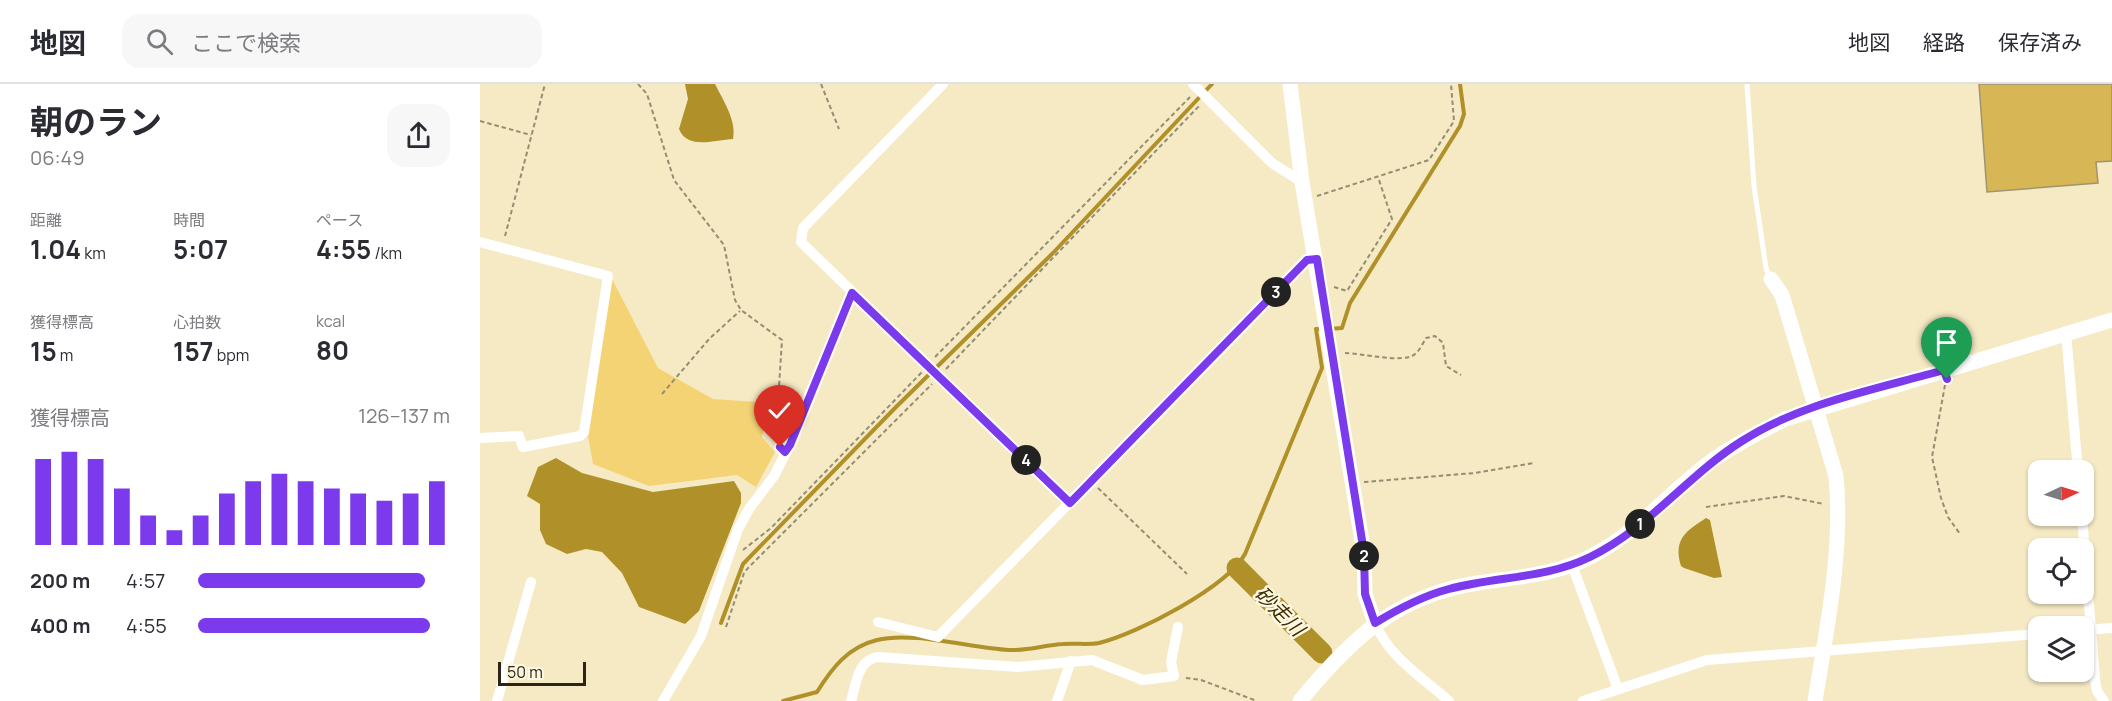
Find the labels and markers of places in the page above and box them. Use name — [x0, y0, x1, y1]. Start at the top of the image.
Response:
pin: 3 — [1261, 277, 1291, 307]
pin — [1921, 317, 1972, 379]
pin — [754, 385, 805, 447]
pin: 4 — [1011, 445, 1041, 475]
pin: 1 — [1625, 509, 1655, 539]
pin: 2 — [1349, 541, 1379, 571]

